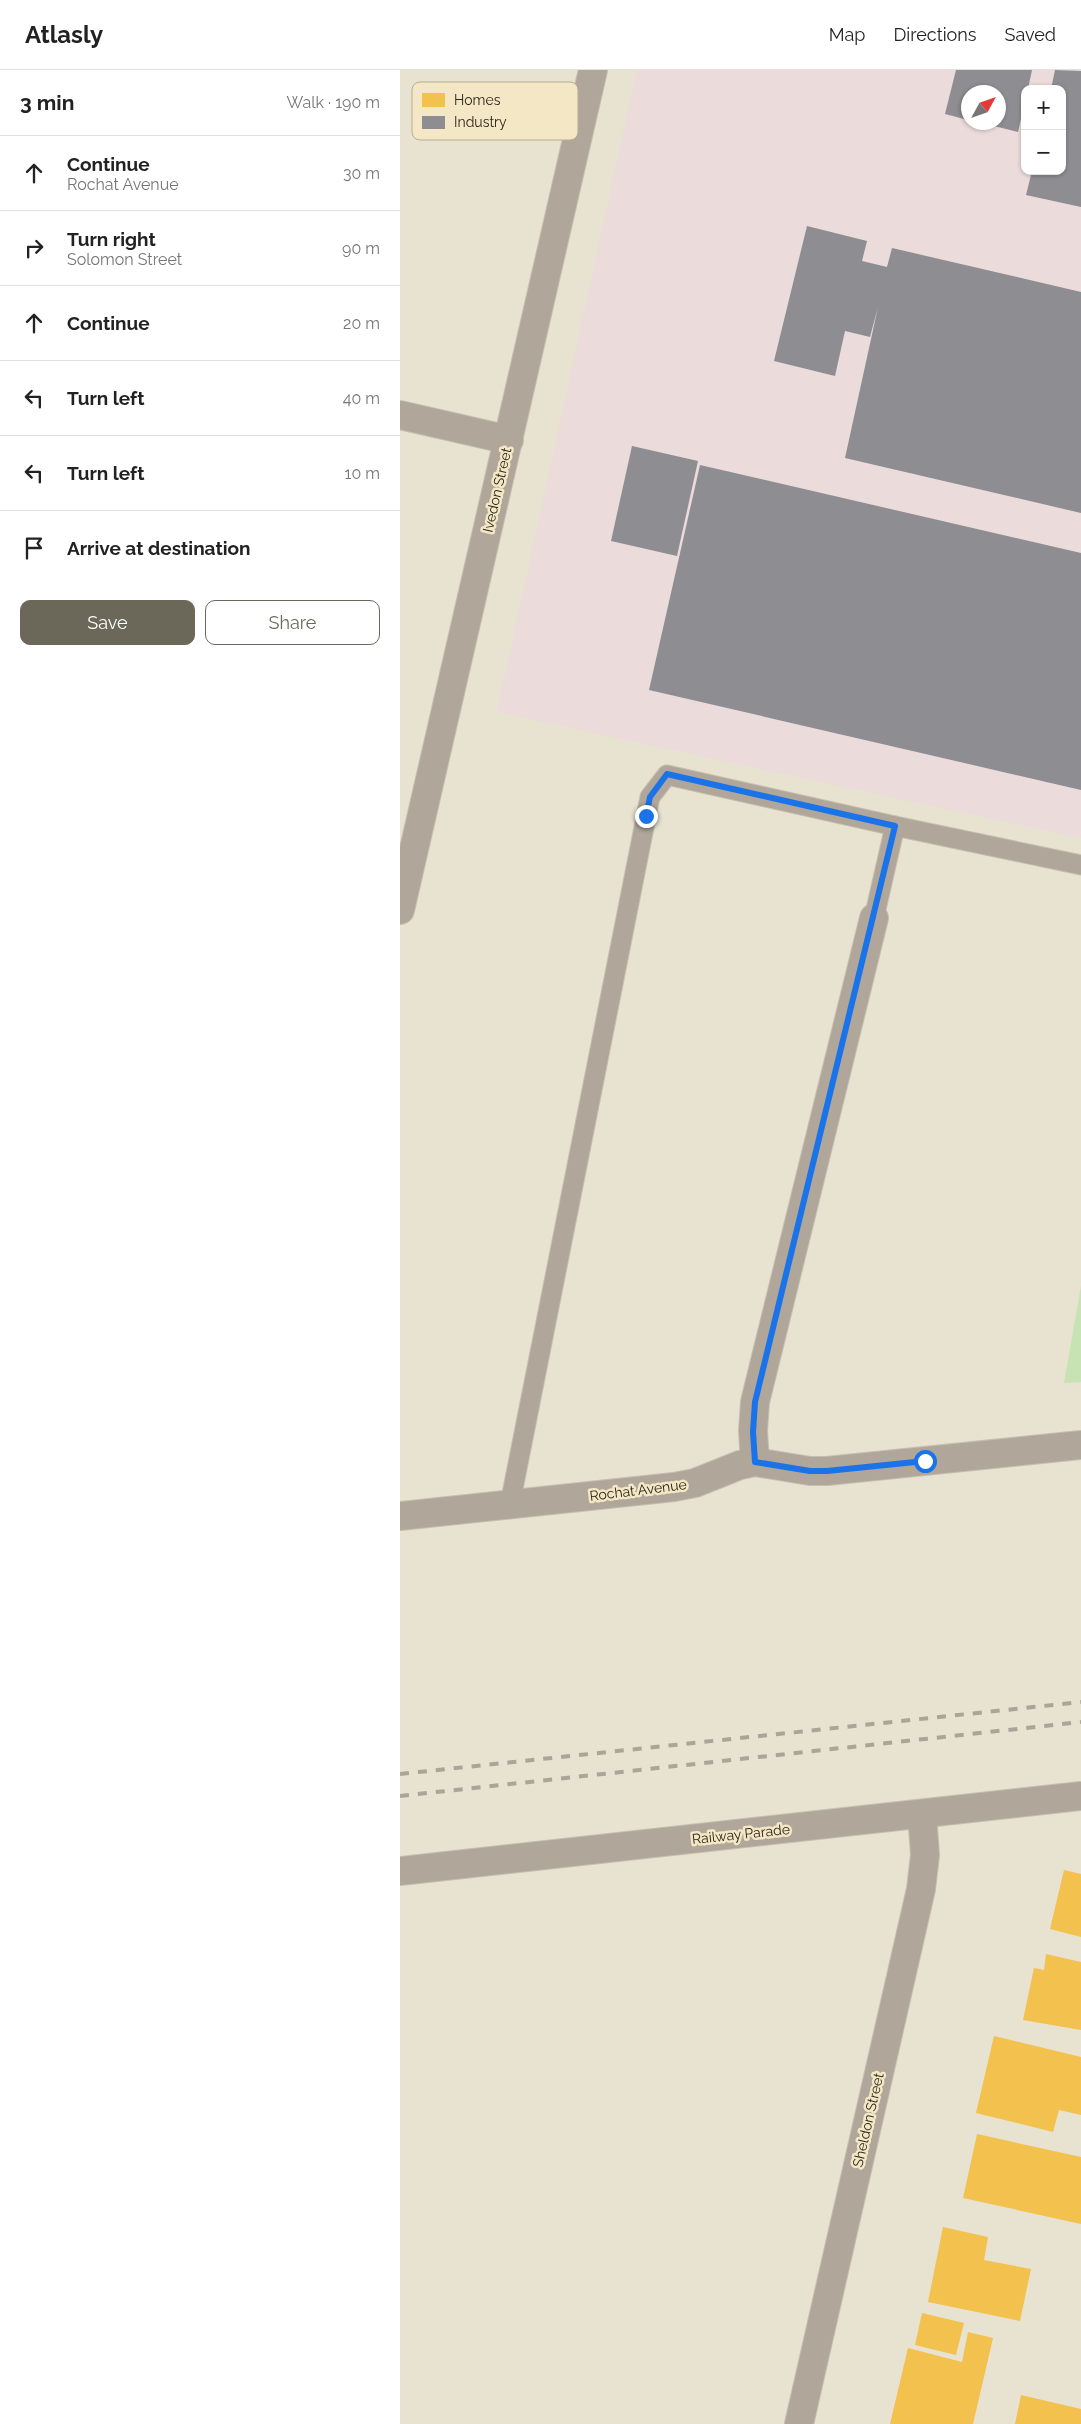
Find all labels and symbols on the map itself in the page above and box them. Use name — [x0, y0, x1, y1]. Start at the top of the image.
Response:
legend — [412, 82, 578, 140]
north arrow — [961, 85, 1006, 130]
text: Homes — [454, 92, 501, 108]
text: Industry — [454, 114, 507, 130]
street label: Ivedon Street — [479, 446, 515, 534]
route end — [635, 805, 658, 828]
route start — [914, 1450, 937, 1473]
street label: Rochat Avenue — [589, 1476, 687, 1504]
street label: Railway Parade — [691, 1821, 791, 1847]
street label: Sheldon Street — [849, 2071, 887, 2169]

